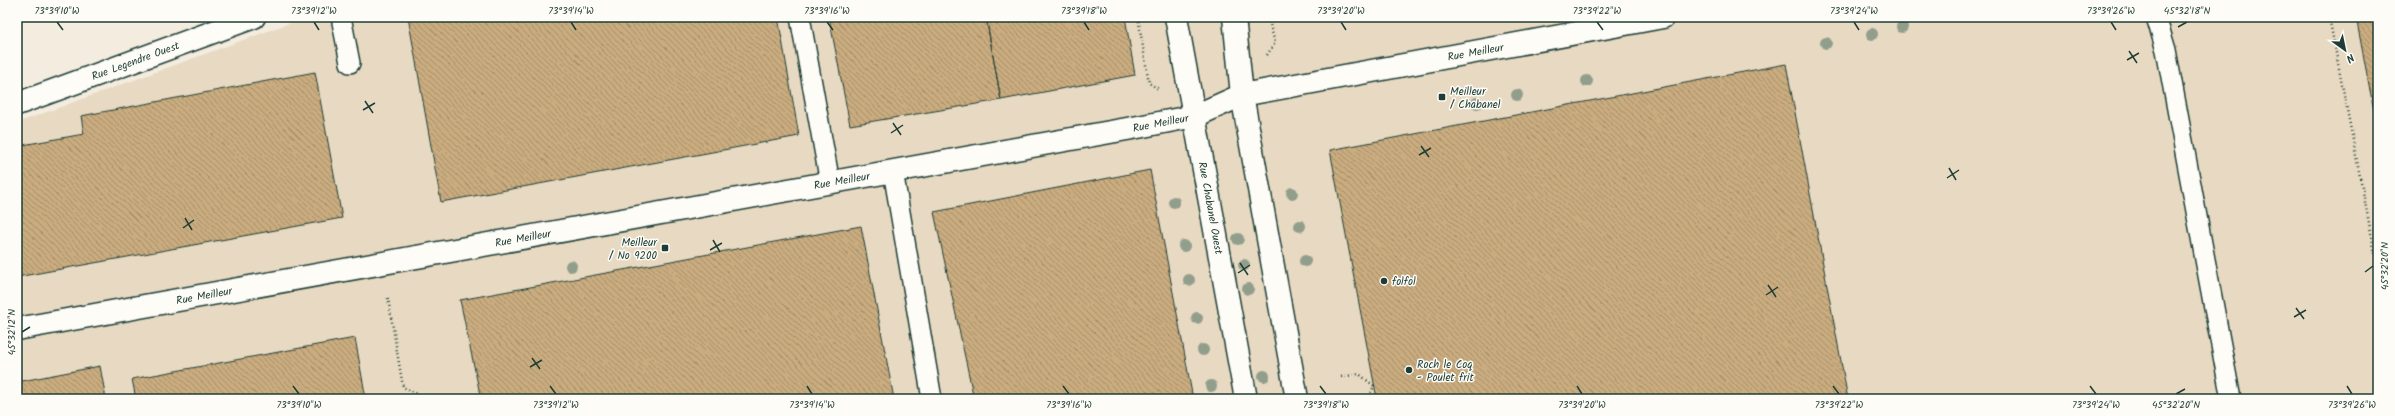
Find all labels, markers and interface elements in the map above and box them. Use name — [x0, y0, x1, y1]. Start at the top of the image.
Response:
text: 73°39'10"W — [34, 3, 80, 19]
text: 73°39'12"W — [291, 3, 337, 19]
text: 73°39'14"W — [548, 3, 594, 19]
text: 73°39'16"W — [804, 3, 850, 19]
text: 73°39'18"W — [1061, 3, 1107, 19]
text: 73°39'20"W — [1317, 3, 1365, 19]
text: 73°39'22"W — [1573, 3, 1621, 19]
text: 73°39'24"W — [1830, 3, 1878, 19]
text: 73°39'26"W — [2087, 3, 2135, 19]
text: 45°32'18"N — [2164, 3, 2210, 19]
north arrow — [2325, 30, 2365, 70]
street label: Rue Legendre Ouest — [89, 37, 183, 86]
street label: Rue Meilleur — [1446, 38, 1506, 67]
text: N — [2342, 48, 2358, 67]
place label: Meilleur / Chabanel — [1450, 83, 1501, 114]
marker: Meilleur / Chabanel — [1437, 92, 1447, 102]
street label: Rue Meilleur — [1131, 109, 1192, 138]
street label: Rue Chabanel Ouest — [1193, 160, 1227, 256]
street label: Rue Meilleur — [812, 167, 873, 195]
street label: Rue Meilleur — [494, 225, 554, 253]
place label: Meilleur / No 9200 — [609, 234, 658, 265]
text: 45°32'20"N — [2377, 242, 2393, 290]
marker: Meilleur / No 9200 — [660, 243, 670, 253]
place label: folfol — [1392, 273, 1416, 291]
marker: folfol — [1379, 276, 1389, 286]
street label: Rue Meilleur — [175, 282, 235, 310]
text: 45°32'12"N — [4, 309, 20, 355]
place label: Roch le Coq - Poulet frit — [1417, 356, 1474, 387]
marker: Roch le Coq - Poulet frit — [1404, 365, 1414, 375]
text: 73°39'10"W — [276, 397, 322, 413]
text: 73°39'12"W — [533, 397, 579, 413]
text: 73°39'14"W — [789, 397, 835, 413]
text: 73°39'16"W — [1046, 397, 1092, 413]
text: 73°39'18"W — [1303, 397, 1349, 413]
text: 73°39'20"W — [1558, 397, 1606, 413]
text: 73°39'22"W — [1815, 397, 1863, 413]
text: 73°39'24"W — [2072, 397, 2120, 413]
text: 45°32'20"N — [2152, 397, 2200, 413]
text: 73°39'26"W — [2328, 397, 2376, 413]

